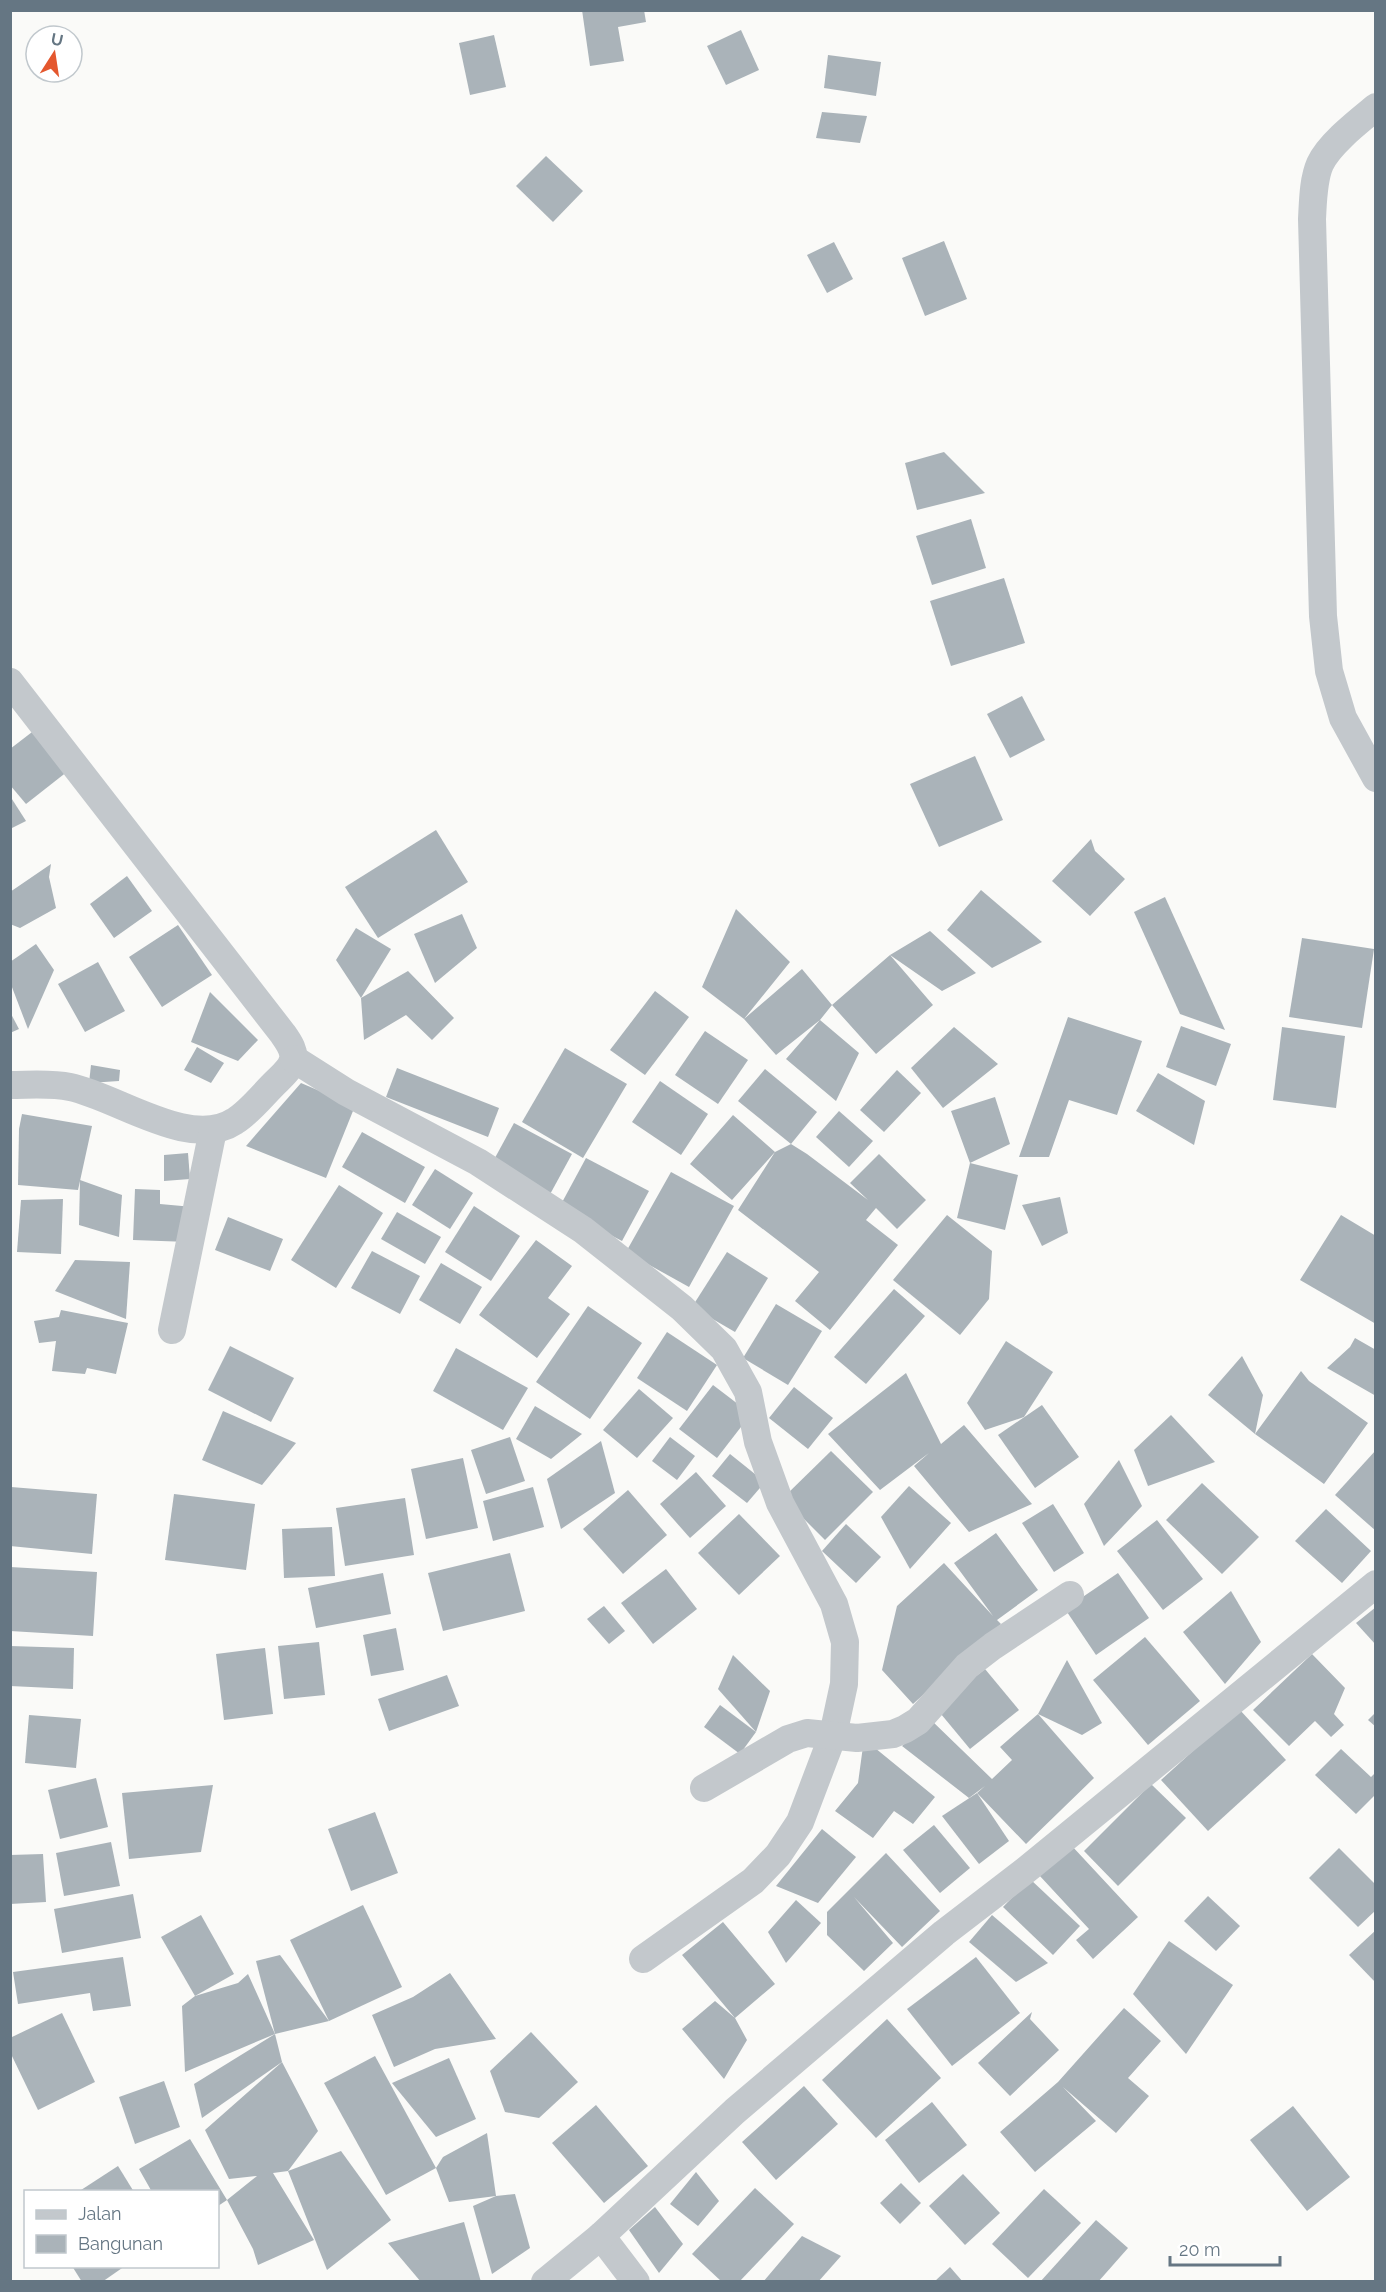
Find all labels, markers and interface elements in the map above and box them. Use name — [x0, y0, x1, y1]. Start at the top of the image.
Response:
north arrow — [24, 24, 84, 84]
text: U — [49, 29, 65, 50]
legend — [24, 2190, 219, 2268]
text: Jalan — [78, 2203, 122, 2224]
scale bar — [1170, 2229, 1280, 2267]
text: Bangunan — [78, 2233, 163, 2254]
text: 20 m — [1179, 2239, 1221, 2260]

